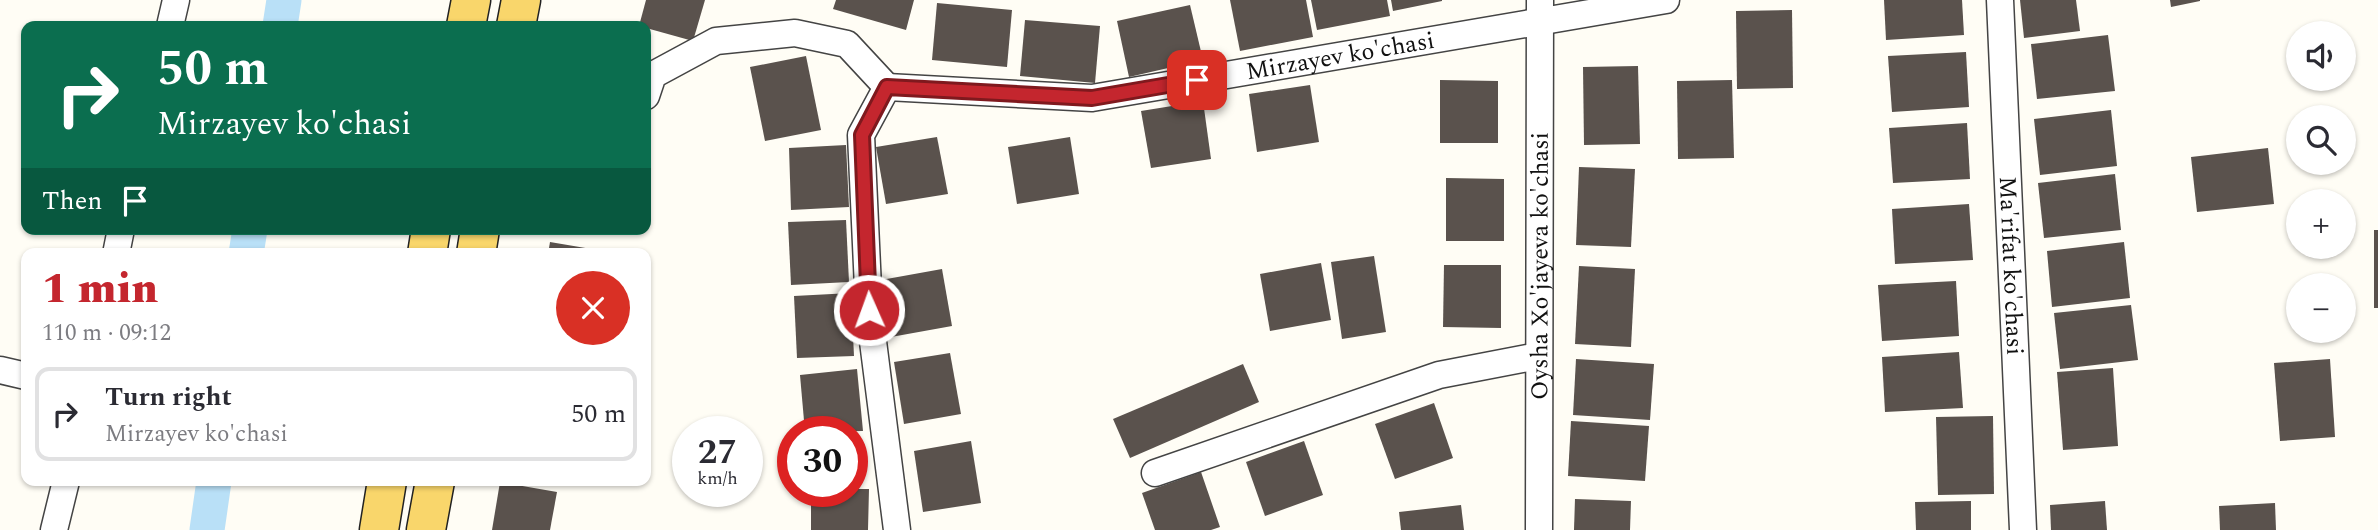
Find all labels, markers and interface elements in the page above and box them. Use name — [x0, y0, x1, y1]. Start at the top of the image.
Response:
map controls — [2286, 21, 2356, 343]
button: sound — [2286, 21, 2356, 91]
street label: Mirzayev ko'chasi — [1243, 23, 1437, 90]
text: 50 m — [157, 32, 268, 107]
icon: right — [42, 49, 133, 140]
pin — [1167, 50, 1227, 110]
icon: arrive — [1178, 61, 1216, 99]
text: Mirzayev ko'chasi — [157, 100, 411, 149]
button: search — [2286, 105, 2356, 175]
street label: Oysha Xo'jayeva ko'chasi — [1522, 132, 1559, 400]
street label: Ma'rifat ko'chasi — [1989, 176, 2032, 356]
text: Then — [42, 181, 102, 221]
icon: arrive — [116, 182, 154, 220]
button: + — [2286, 189, 2356, 259]
text: 1 min — [42, 258, 158, 321]
button: close — [556, 271, 630, 345]
position arrow — [832, 273, 906, 347]
button: − — [2286, 273, 2356, 343]
text: 110 m · 09:12 — [42, 316, 171, 351]
text: Turn right — [105, 377, 232, 417]
text: 50 m — [571, 394, 626, 434]
icon: right — [46, 395, 84, 433]
speed limit sign: 30 — [777, 416, 868, 507]
text: Mirzayev ko'chasi — [105, 417, 288, 452]
text: 27 — [698, 426, 737, 479]
text: km/h — [697, 465, 738, 492]

